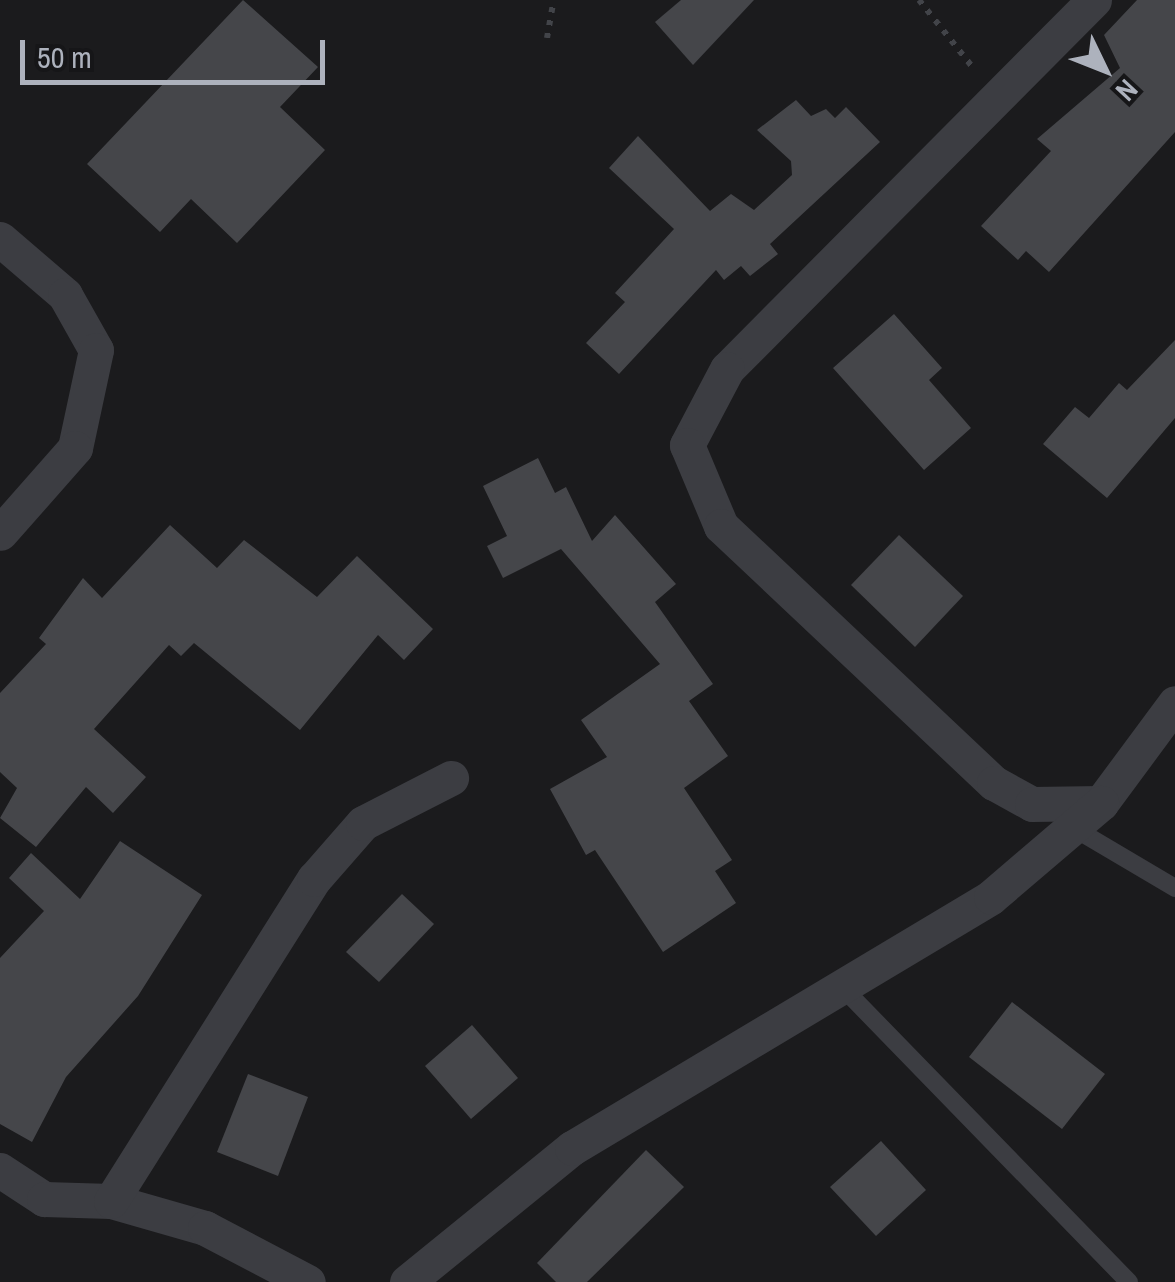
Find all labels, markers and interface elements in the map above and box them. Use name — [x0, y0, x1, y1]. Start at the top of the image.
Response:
scale bar — [25, 20, 330, 82]
north arrow — [1055, 20, 1155, 120]
text: 50 m — [37, 37, 92, 77]
text: N — [1107, 71, 1146, 109]

